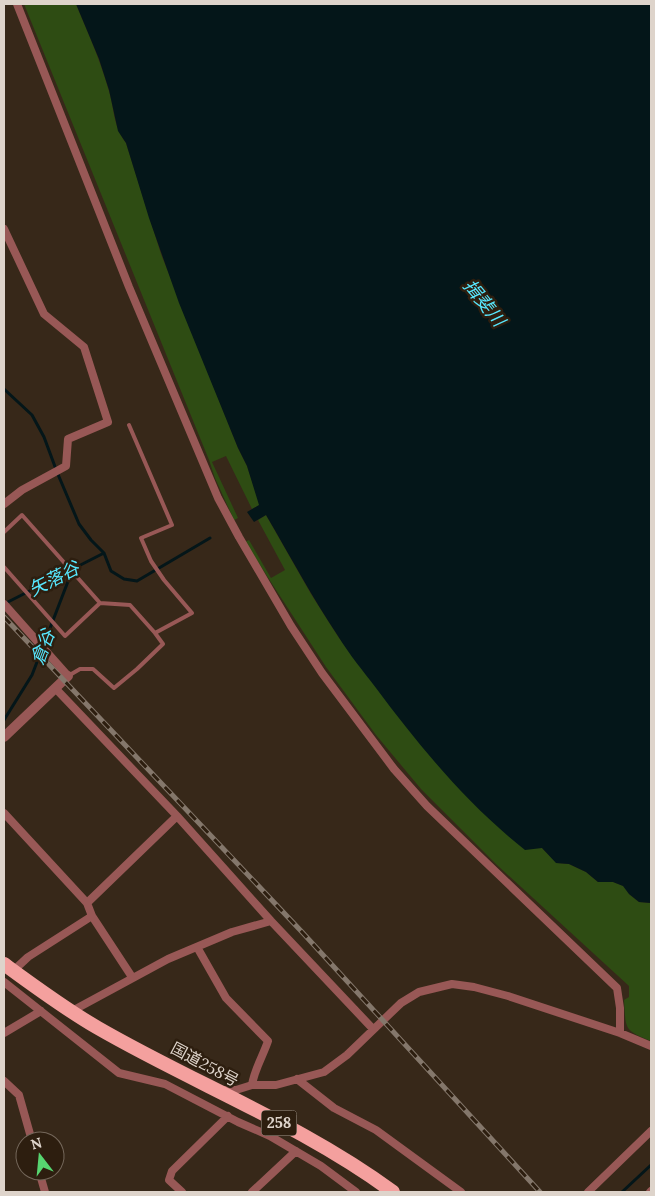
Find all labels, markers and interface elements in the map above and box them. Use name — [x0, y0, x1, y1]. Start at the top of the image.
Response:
water label: 揖斐川 — [458, 274, 512, 332]
water label: 矢落谷 — [24, 555, 85, 601]
water label: 倉谷 — [25, 624, 60, 668]
street label: 国道258号 — [167, 1038, 243, 1090]
road number: 258 — [262, 1110, 296, 1136]
north arrow — [15, 1131, 65, 1181]
text: N — [29, 1133, 44, 1154]

